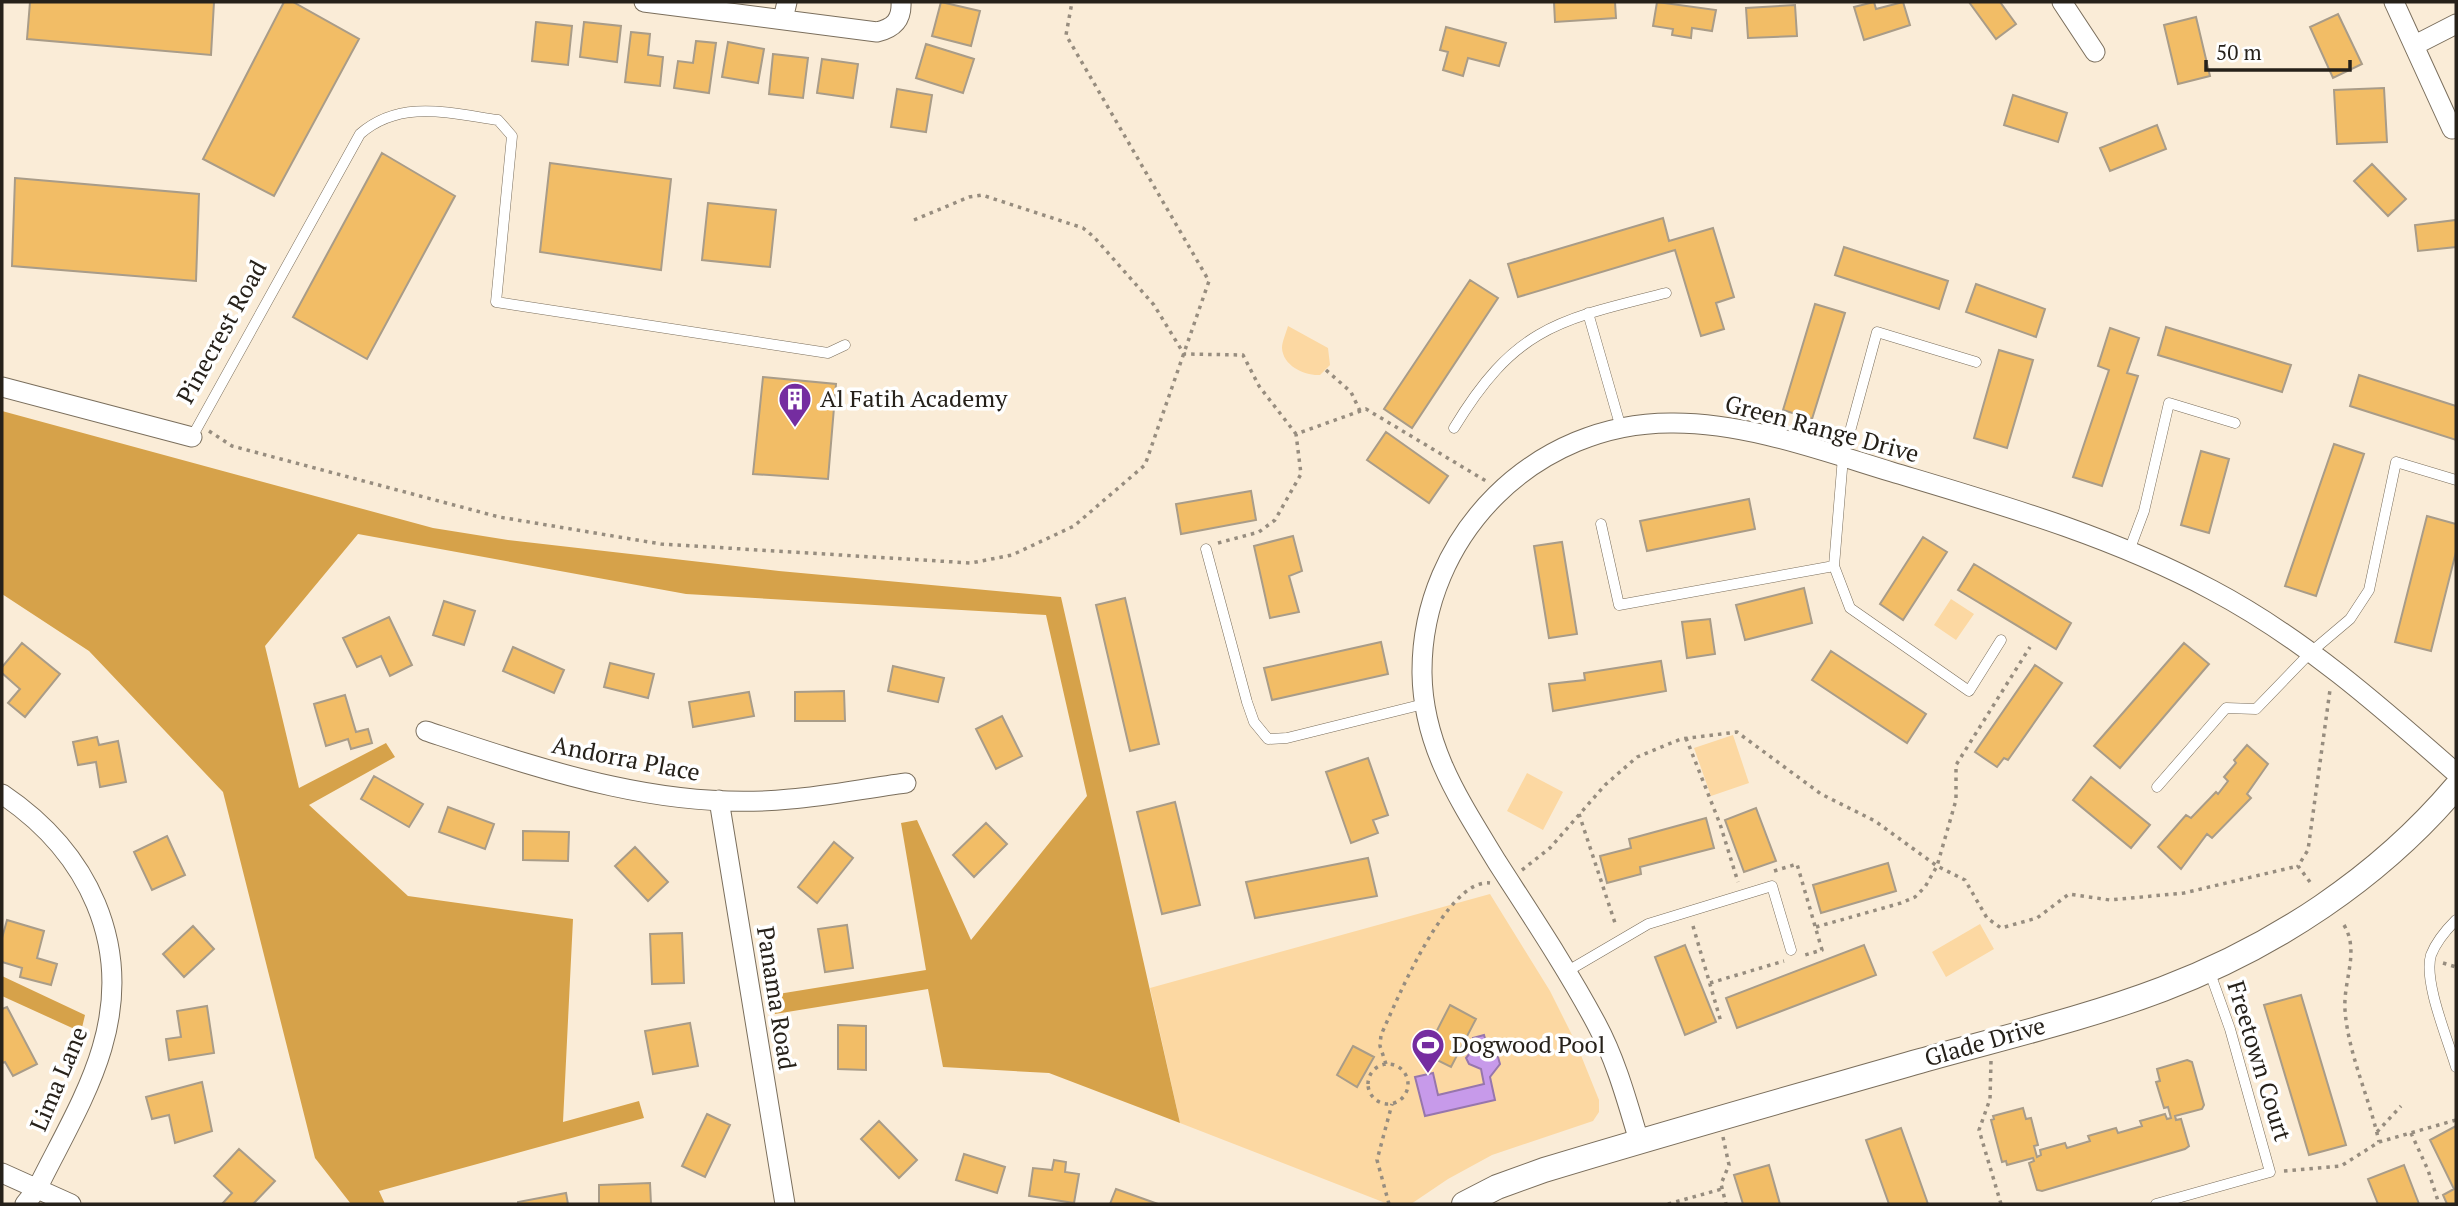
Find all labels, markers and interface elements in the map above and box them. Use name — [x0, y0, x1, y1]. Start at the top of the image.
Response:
scale bar — [2206, 28, 2350, 72]
text: 50 m — [2216, 38, 2262, 66]
street label: Pinecrest Road — [169, 254, 274, 409]
building icon: Al Fatih Academy — [776, 380, 814, 429]
place label: Al Fatih Academy — [820, 382, 1008, 414]
street label: Green Range Drive — [1722, 387, 1923, 469]
street label: Andorra Place — [549, 728, 703, 788]
street label: Panama Road — [750, 924, 804, 1072]
street label: Freetown Court — [2220, 977, 2300, 1145]
street label: Glade Drive — [1921, 1009, 2049, 1074]
street label: Lima Lane — [22, 1021, 94, 1136]
sports icon: Dogwood Pool — [1409, 1026, 1447, 1075]
place label: Dogwood Pool — [1452, 1028, 1605, 1060]

